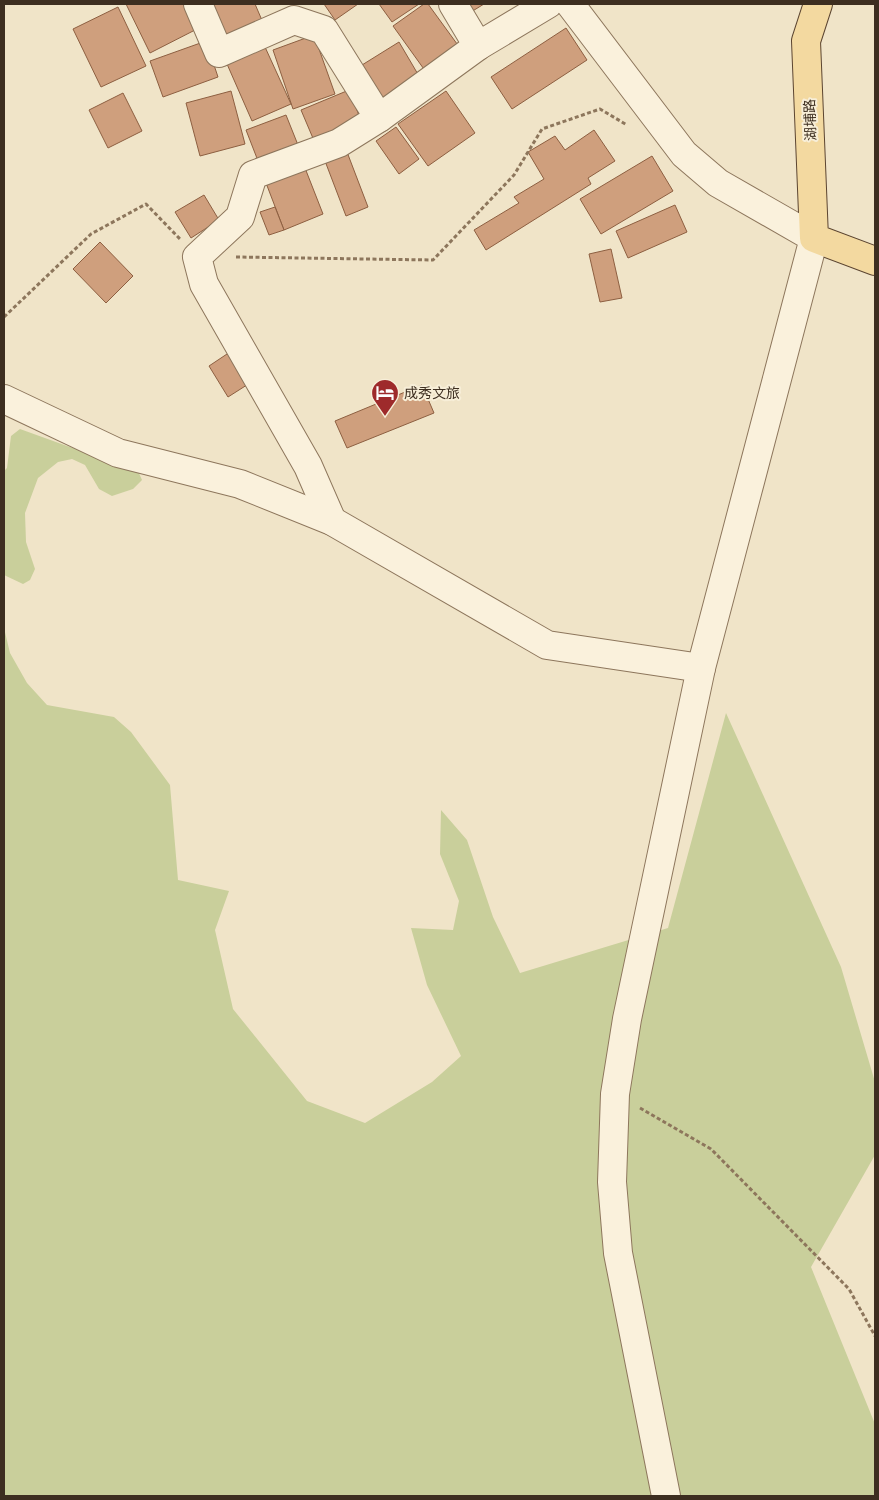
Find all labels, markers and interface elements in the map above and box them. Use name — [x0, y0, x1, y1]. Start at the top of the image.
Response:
street label: 湖埔路 — [801, 99, 819, 141]
hotel icon: 成秀文旅 — [370, 378, 400, 417]
place label: 成秀文旅 — [404, 386, 460, 401]

